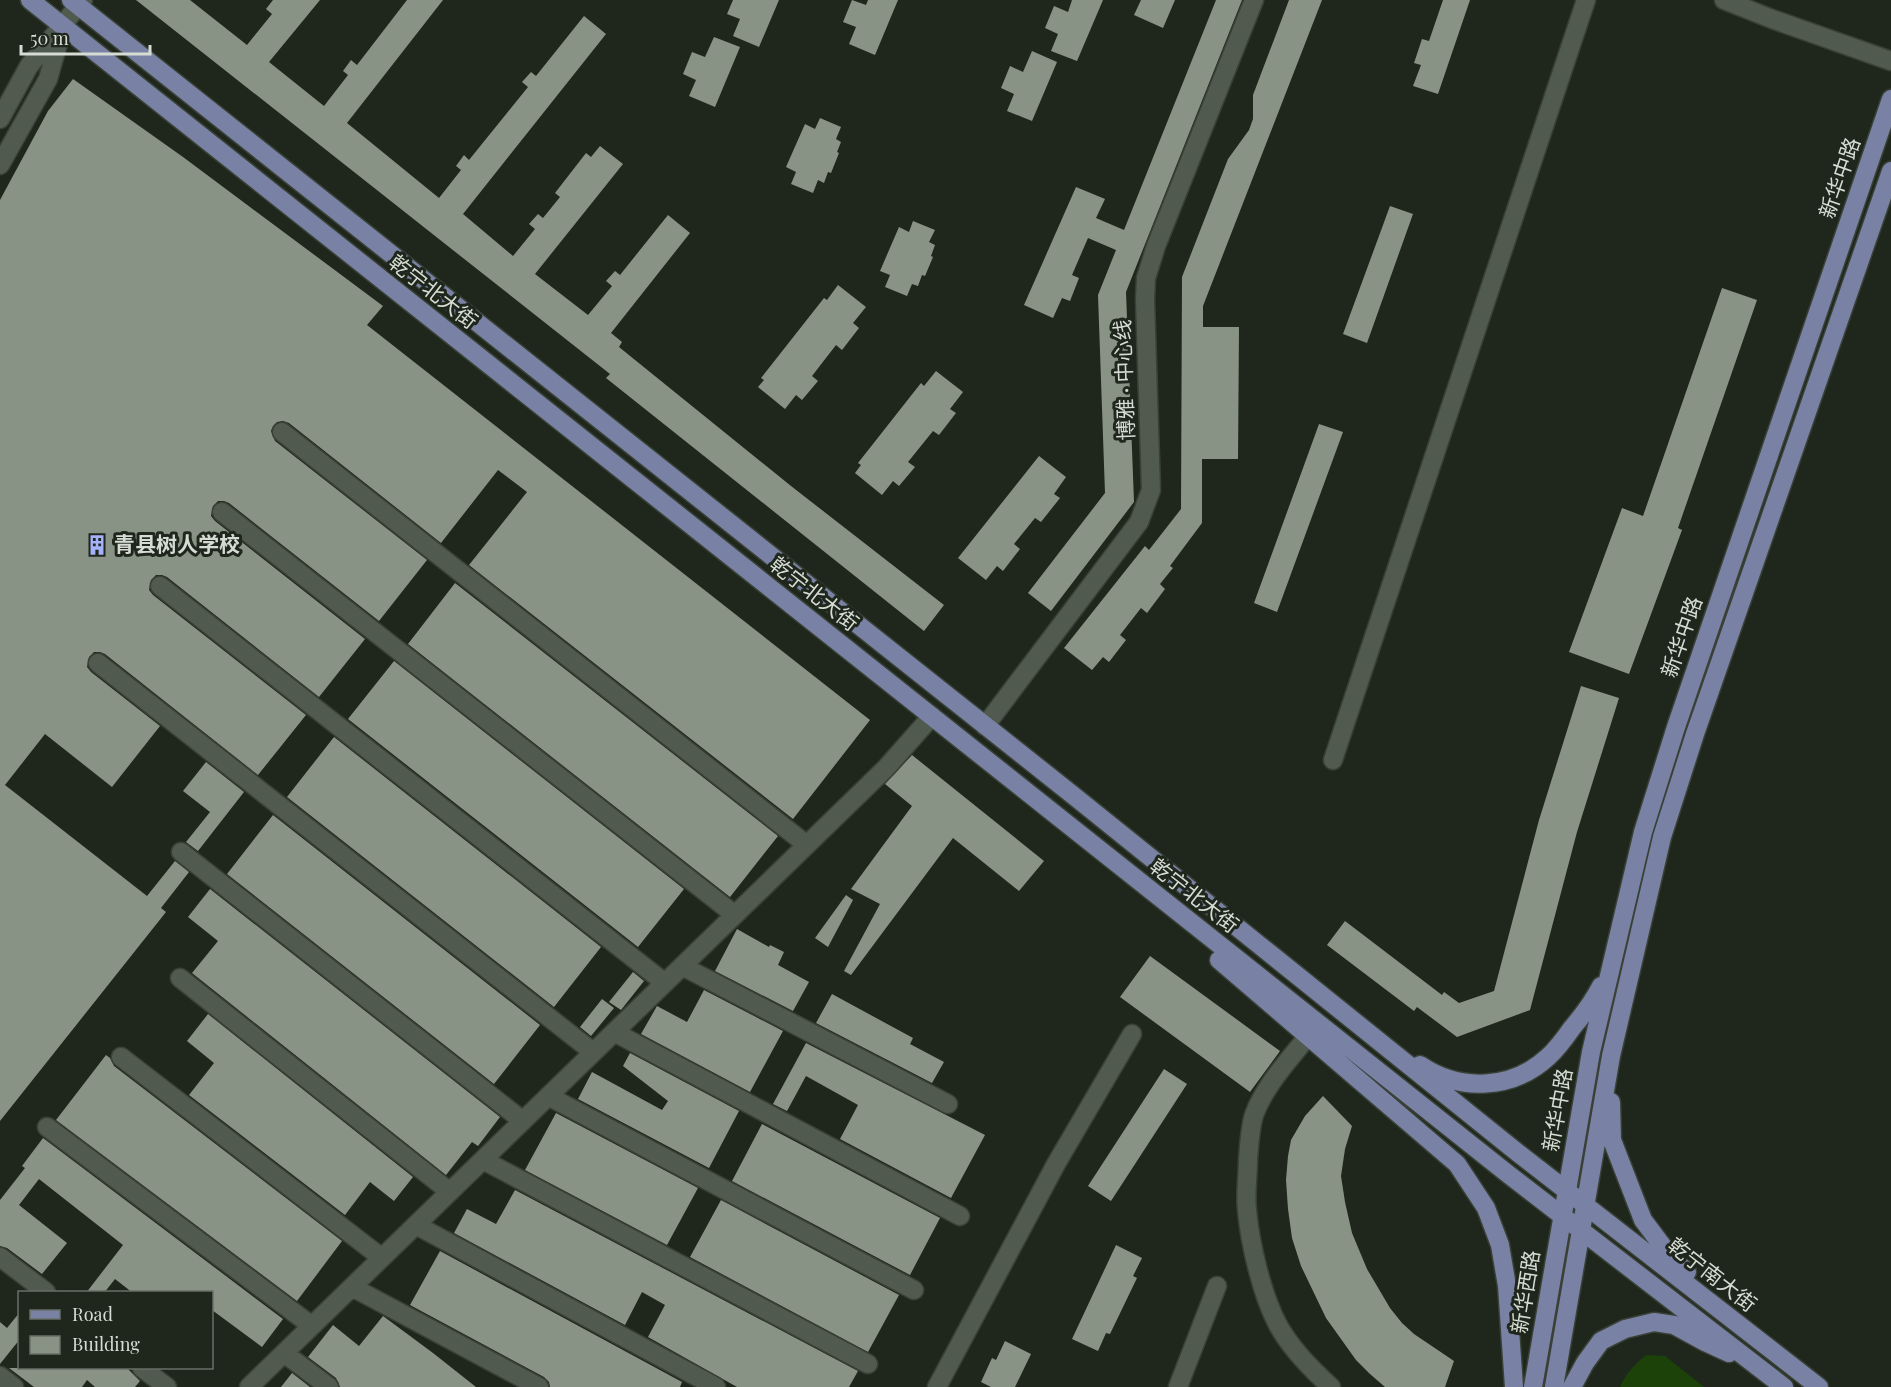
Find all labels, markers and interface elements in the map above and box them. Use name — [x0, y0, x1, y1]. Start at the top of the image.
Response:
scale bar — [21, 18, 150, 56]
text: 50 m — [30, 26, 69, 50]
street label: 新华中路 — [1811, 133, 1865, 222]
street label: 乾宁北大街 — [384, 247, 484, 334]
street label: 博雅 · 中心线 — [1107, 319, 1139, 441]
place label: 青县树人学校 — [114, 529, 240, 557]
building icon: 青县树人学校 — [85, 533, 109, 557]
street label: 乾宁北大街 — [765, 549, 865, 636]
street label: 新华中路 — [1653, 592, 1707, 681]
street label: 乾宁北大街 — [1145, 851, 1245, 938]
street label: 新华中路 — [1535, 1066, 1577, 1153]
street label: 乾宁南大街 — [1663, 1230, 1763, 1317]
street label: 新华西路 — [1504, 1248, 1544, 1335]
legend — [18, 1291, 213, 1369]
text: Road — [72, 1302, 113, 1326]
text: Building — [72, 1332, 140, 1356]

